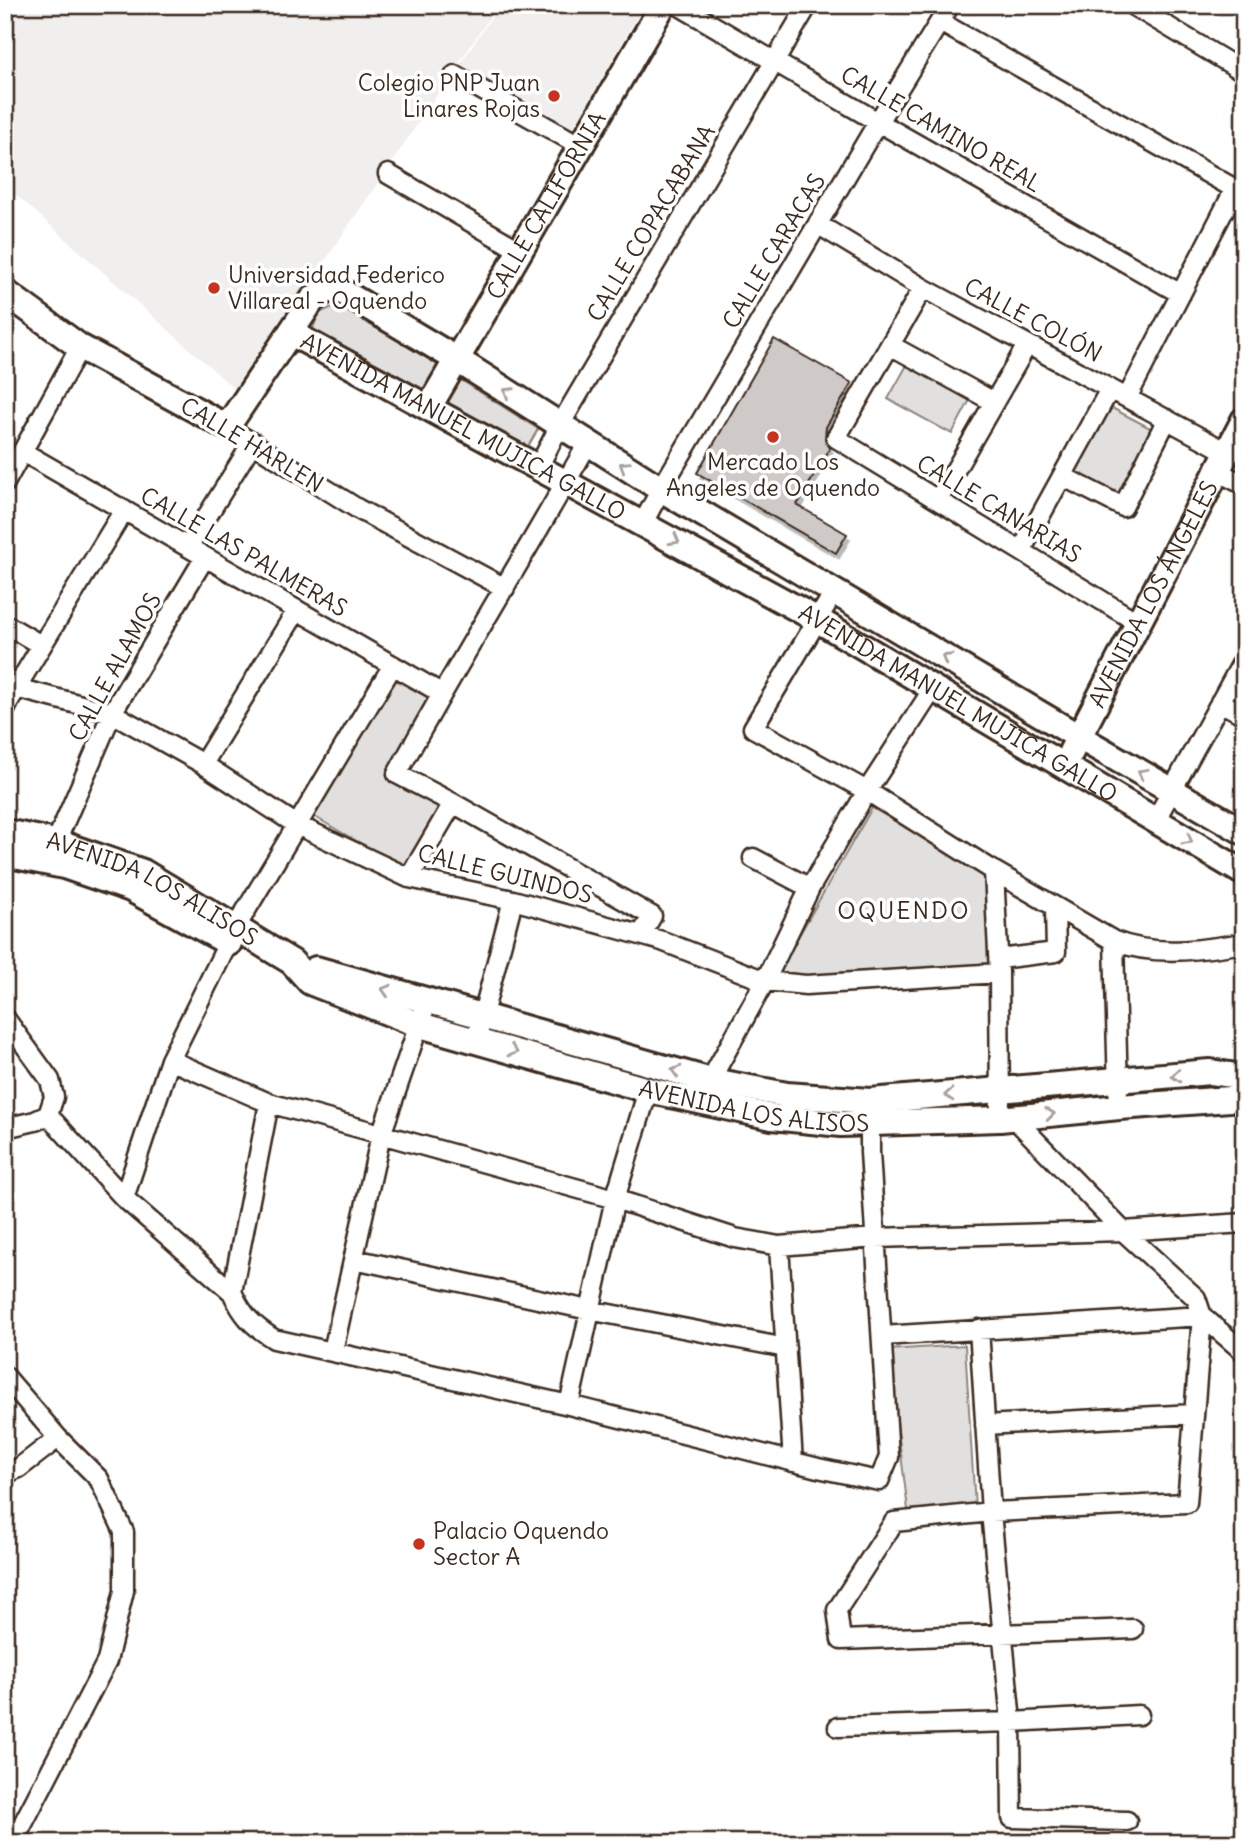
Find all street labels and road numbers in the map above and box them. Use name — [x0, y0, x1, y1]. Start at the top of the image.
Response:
street label: CALLE CAMINO REAL — [836, 59, 1047, 198]
street label: CALLE CALIFORNIA — [480, 106, 612, 304]
street label: CALLE COPACABANA — [580, 119, 721, 327]
street label: CALLE CARACAS — [716, 168, 831, 334]
street label: CALLE COLÓN — [959, 271, 1107, 368]
street label: AVENIDA MANUEL MUJICA GALLO — [296, 326, 631, 526]
street label: CALLE HARLEN — [175, 390, 329, 499]
street label: CALLE CANARIAS — [912, 448, 1087, 569]
street label: AVENIDA LOS ÁNGELES — [1082, 476, 1224, 712]
street label: CALLE LAS PALMERAS — [136, 480, 353, 623]
street label: CALLE ALAMOS — [62, 587, 167, 746]
street label: AVENIDA MANUEL MUJICA GALLO — [794, 597, 1123, 809]
street label: AVENIDA LOS ALISOS — [44, 825, 263, 952]
street label: CALLE GUINDOS — [415, 838, 596, 909]
street label: AVENIDA LOS ALISOS — [636, 1073, 869, 1138]

